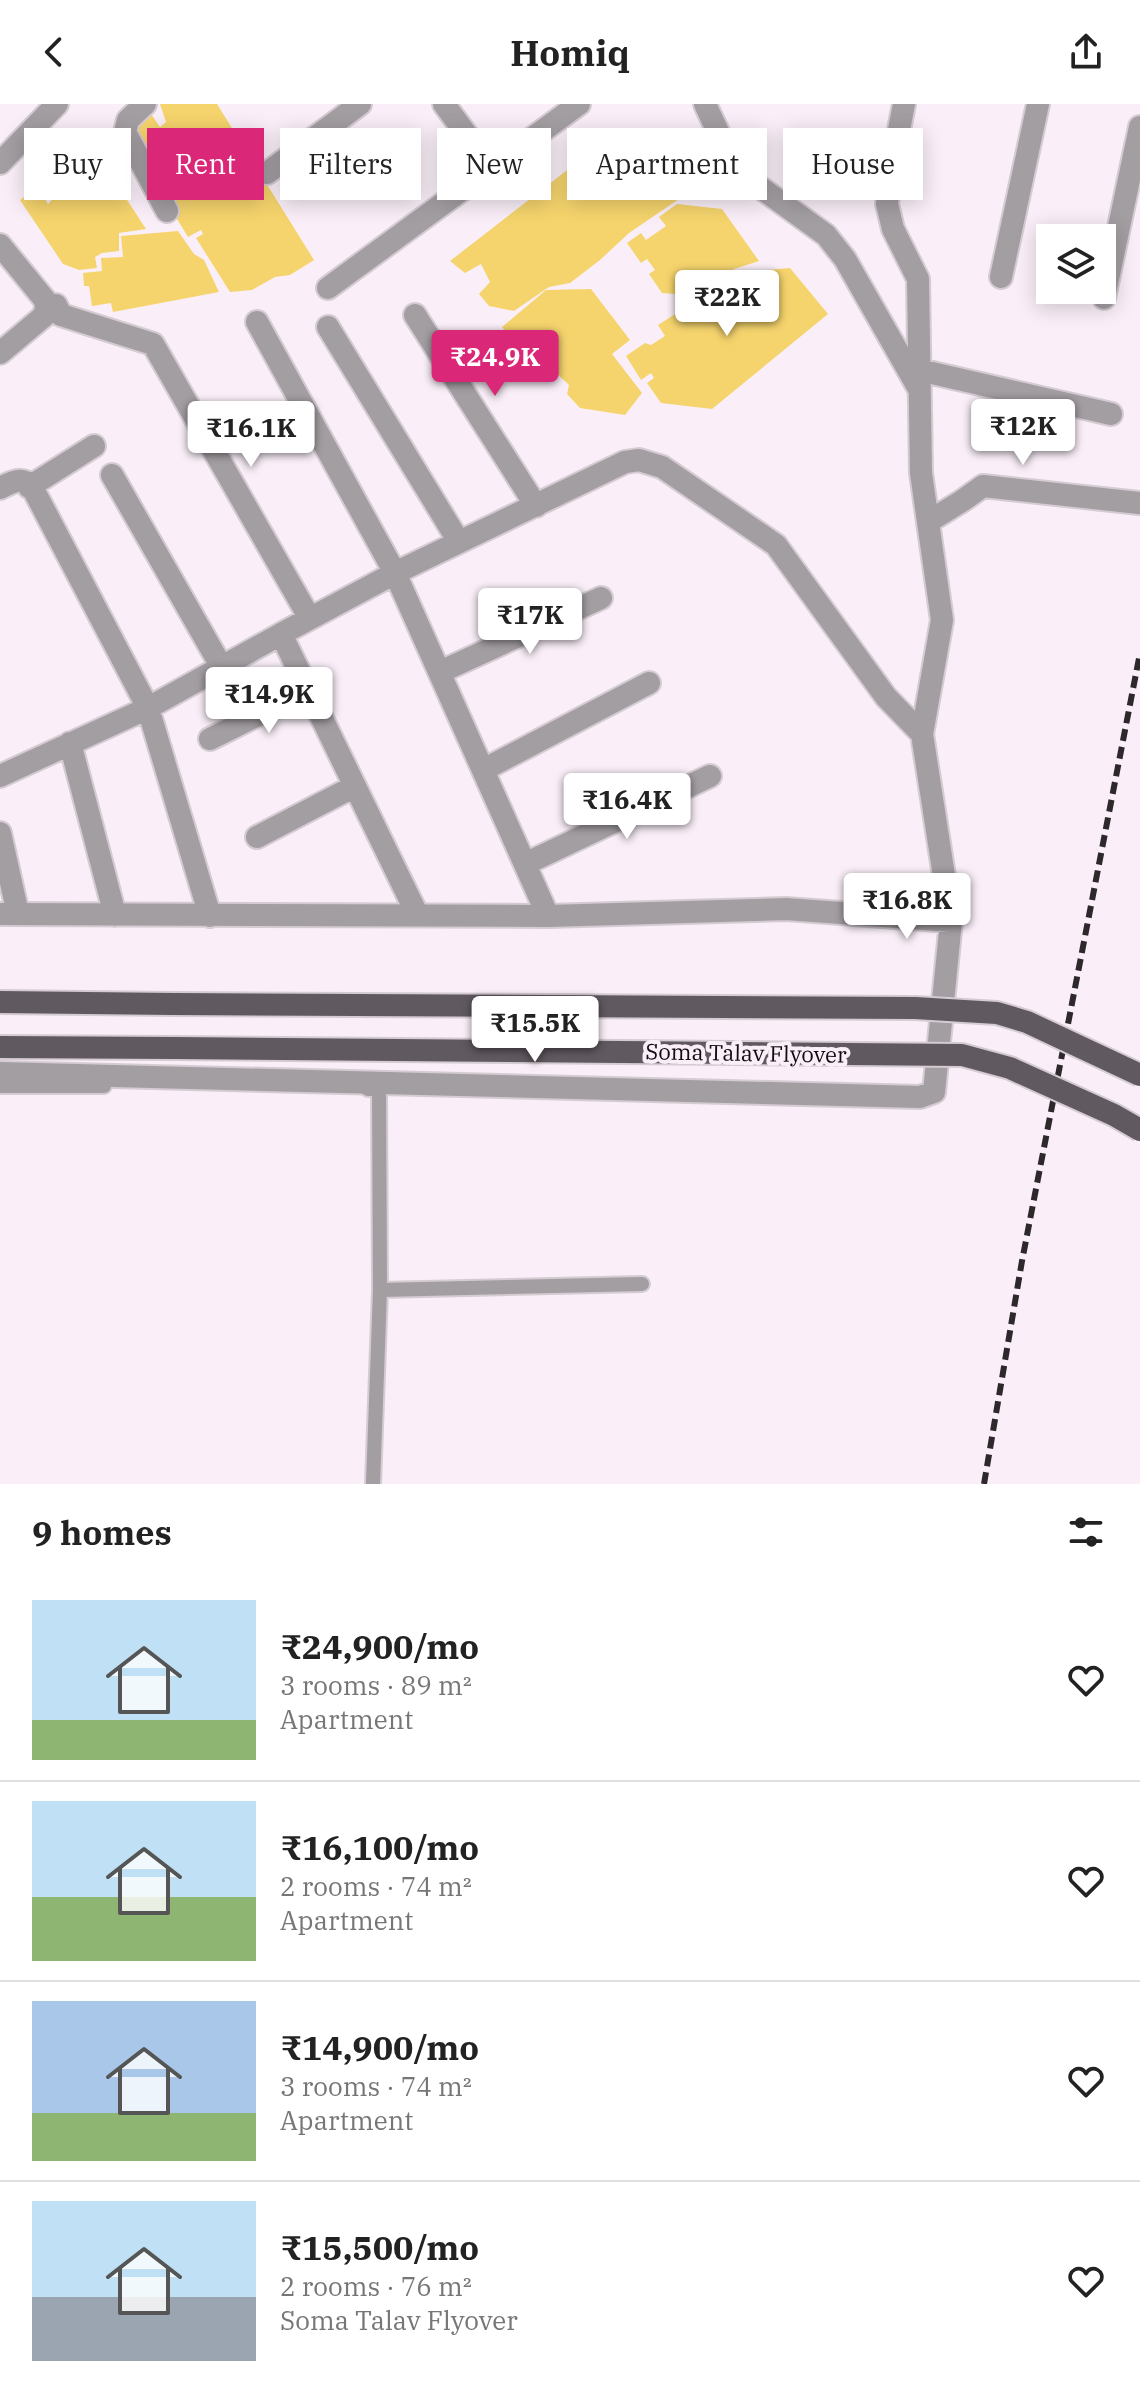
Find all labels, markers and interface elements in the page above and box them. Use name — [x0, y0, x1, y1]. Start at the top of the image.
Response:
text: Homiq — [510, 29, 630, 76]
icon: back — [32, 30, 76, 74]
icon: share — [1064, 30, 1108, 74]
chip: Buy — [24, 128, 131, 200]
chip: Rent — [147, 128, 264, 200]
chip: Filters — [280, 128, 421, 200]
chip: New — [437, 128, 551, 200]
chip: Apartment — [567, 128, 767, 200]
chip: House — [783, 128, 923, 200]
map controls — [1036, 224, 1116, 304]
button: layers — [1036, 224, 1116, 304]
pin: ₹22K — [680, 270, 774, 338]
text: ₹22K — [693, 279, 761, 313]
pin: ₹24.9K — [430, 330, 560, 398]
text: ₹24.9K — [450, 339, 540, 373]
pin: ₹12K — [976, 399, 1070, 467]
pin: ₹16.1K — [186, 401, 316, 469]
text: ₹12K — [989, 408, 1057, 442]
text: ₹16.1K — [206, 410, 296, 444]
pin: ₹17K — [483, 588, 577, 656]
text: ₹17K — [496, 597, 564, 631]
pin: ₹14.9K — [204, 667, 334, 735]
text: ₹14.9K — [224, 676, 314, 710]
pin: ₹16.4K — [562, 773, 692, 841]
text: ₹16.4K — [582, 782, 672, 816]
pin: ₹16.8K — [842, 873, 972, 941]
text: ₹16.8K — [862, 882, 952, 916]
pin: ₹15.5K — [470, 996, 600, 1064]
text: ₹15.5K — [490, 1005, 580, 1039]
street label: Soma Talav Flyover — [645, 1036, 847, 1069]
text: 9 homes — [32, 1510, 172, 1554]
icon: filters — [1064, 1510, 1108, 1554]
text: ₹24,900/mo — [280, 1624, 479, 1668]
icon: home — [96, 1632, 192, 1728]
icon: heart — [1064, 1658, 1108, 1702]
text: 3 rooms · 89 m² — [280, 1668, 472, 1702]
text: Apartment — [280, 1702, 413, 1736]
text: ₹16,100/mo — [280, 1825, 479, 1869]
icon: home — [96, 1833, 192, 1929]
icon: heart — [1064, 1859, 1108, 1903]
text: 2 rooms · 74 m² — [280, 1869, 472, 1903]
text: Apartment — [280, 1903, 413, 1937]
text: ₹14,900/mo — [280, 2025, 479, 2069]
icon: home — [96, 2033, 192, 2129]
icon: heart — [1064, 2059, 1108, 2103]
text: 3 rooms · 74 m² — [280, 2069, 472, 2103]
text: Apartment — [280, 2103, 413, 2137]
text: ₹15,500/mo — [280, 2225, 479, 2269]
icon: home — [96, 2233, 192, 2329]
icon: heart — [1064, 2259, 1108, 2303]
text: 2 rooms · 76 m² — [280, 2269, 472, 2303]
text: Soma Talav Flyover — [280, 2303, 518, 2337]

